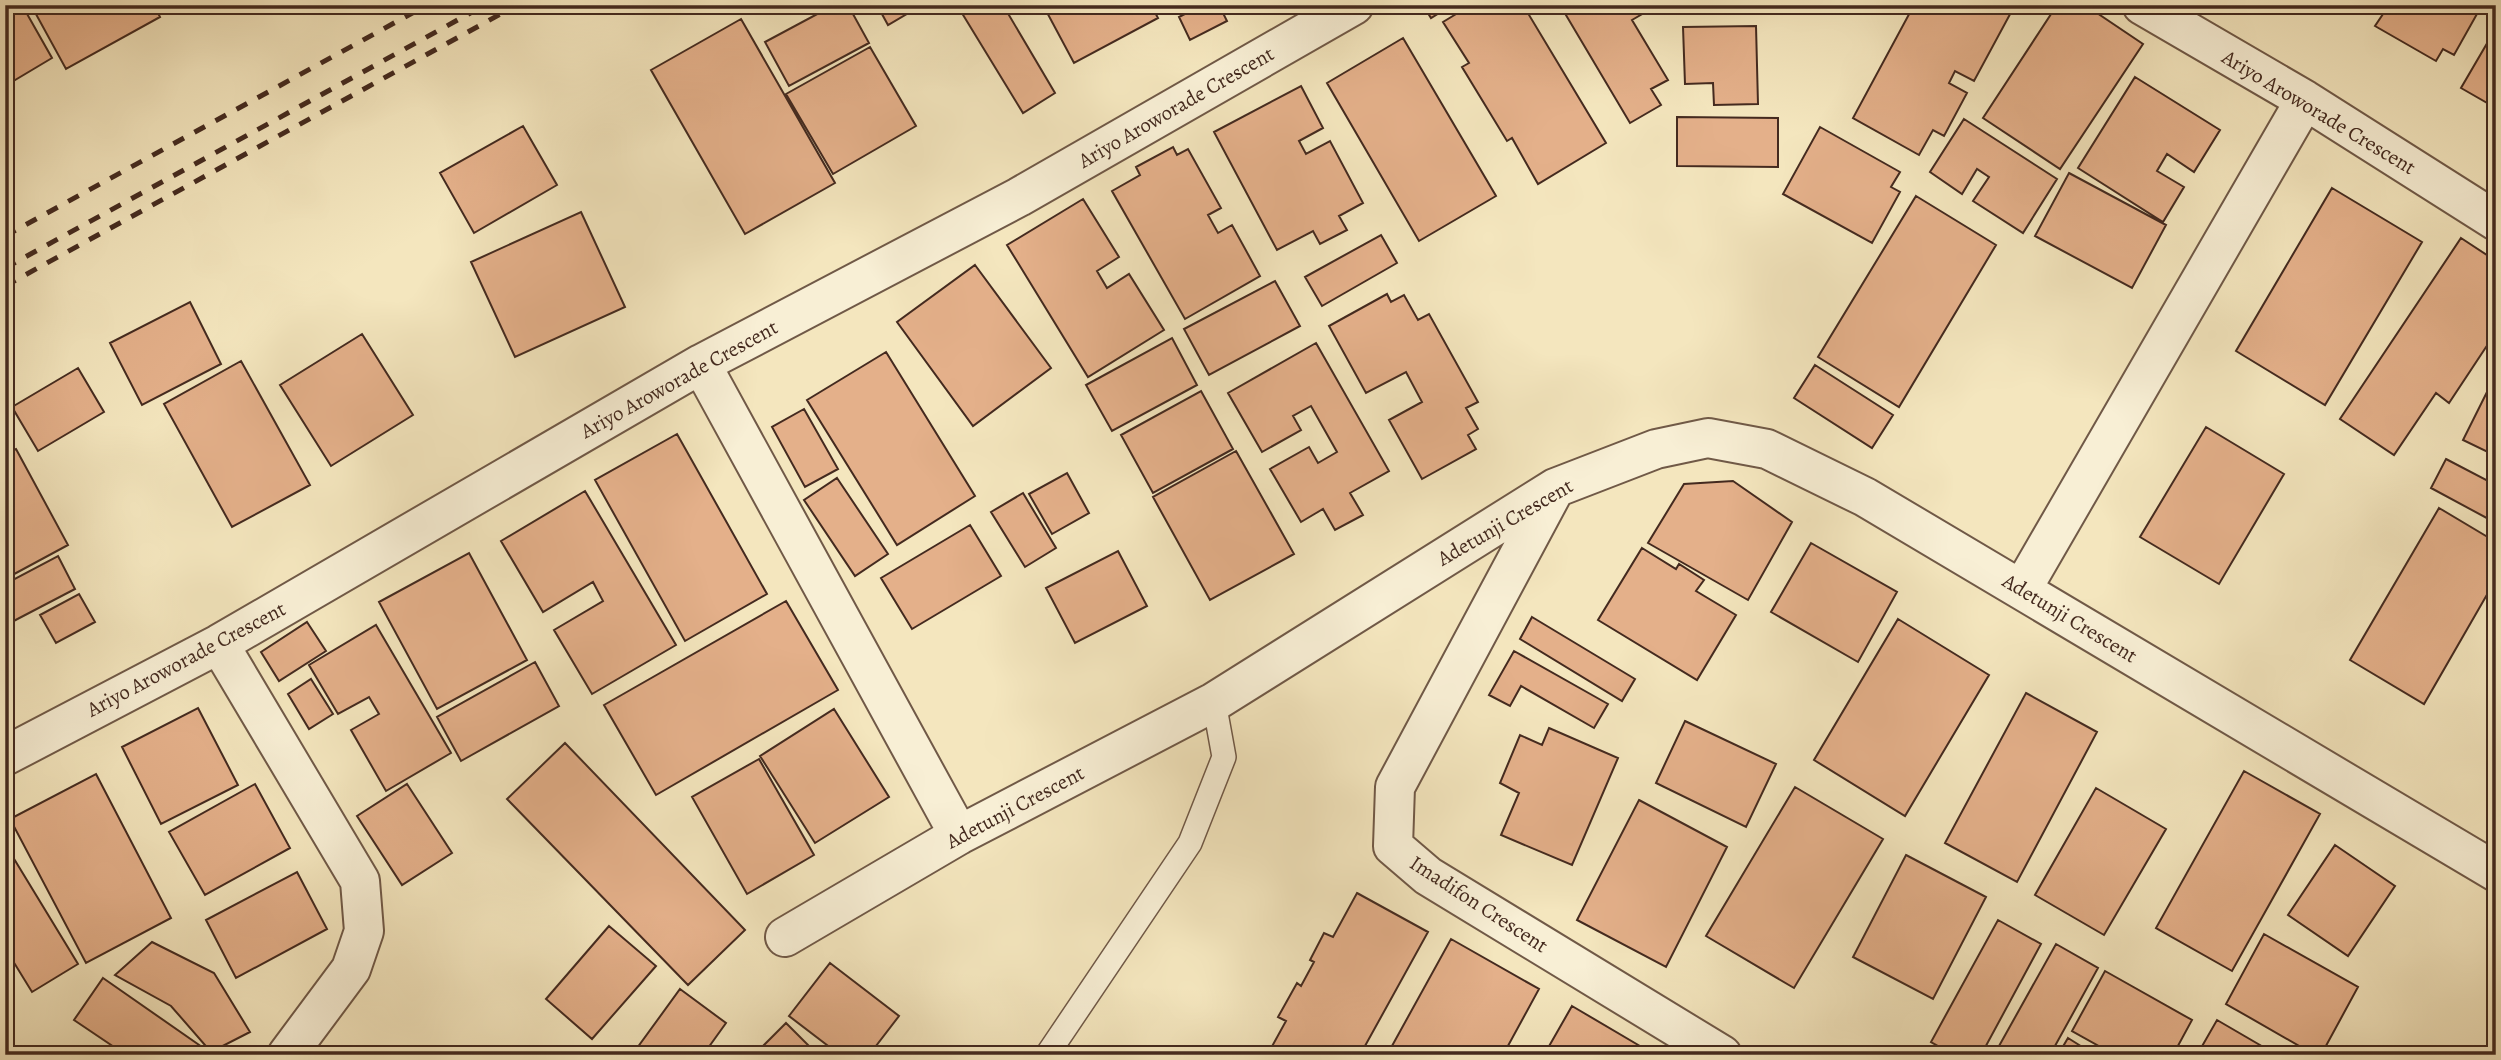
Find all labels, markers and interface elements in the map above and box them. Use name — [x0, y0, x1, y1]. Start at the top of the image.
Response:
street label: Ariyo Aroworade Crescent — [1072, 39, 1279, 175]
street label: Ariyo Aroworade Crescent — [2216, 42, 2421, 181]
street label: Ariyo Aroworade Crescent — [574, 313, 783, 445]
street label: Adetunji Crescent — [1431, 472, 1578, 573]
street label: Adetunji Crescent — [1997, 566, 2143, 669]
street label: Ariyo Aroworade Crescent — [81, 595, 290, 724]
street label: Adetunji Crescent — [940, 759, 1089, 856]
street label: Imadifon Crescent — [1405, 849, 1553, 959]

